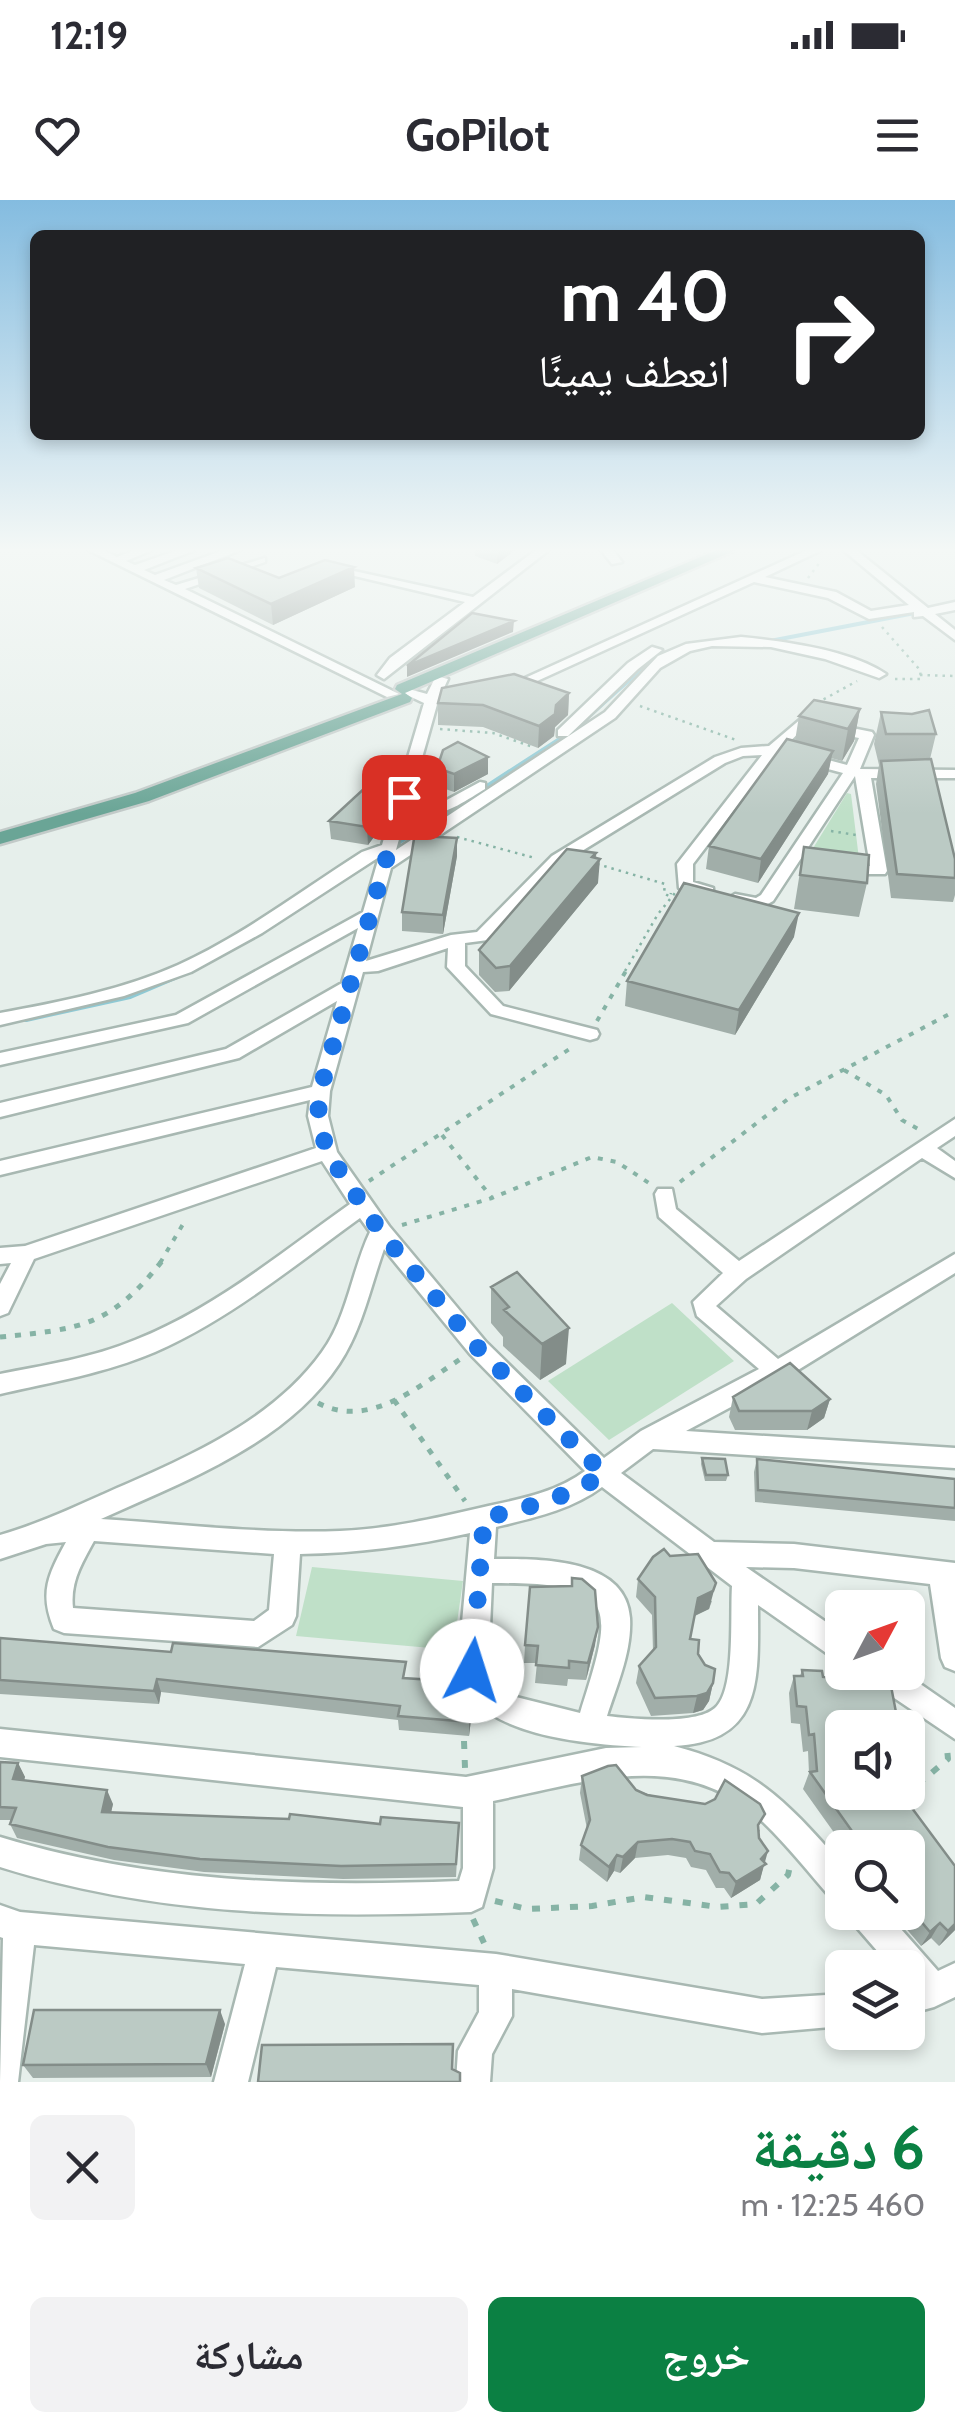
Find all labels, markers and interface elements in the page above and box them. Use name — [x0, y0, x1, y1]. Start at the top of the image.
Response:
text: 12:19 — [50, 12, 128, 59]
icon: heart — [30, 108, 85, 163]
text: GoPilot — [405, 108, 550, 162]
icon: menu — [870, 108, 925, 163]
text: 40 m — [561, 253, 730, 339]
icon: right — [765, 270, 895, 400]
text: انعطف يمينًا — [538, 344, 730, 398]
pin — [362, 755, 447, 840]
icon: arrive — [377, 770, 432, 825]
north arrow — [825, 1590, 925, 1690]
map controls — [825, 1590, 925, 2050]
position arrow — [420, 1619, 524, 1723]
button: sound — [825, 1710, 925, 1810]
button: search — [825, 1830, 925, 1930]
button: layers — [825, 1950, 925, 2050]
text: 6 دقيقة — [752, 2111, 925, 2184]
button: close — [30, 2115, 135, 2220]
text: 460 m · 12:25 — [741, 2185, 925, 2224]
button: مشاركة — [30, 2297, 468, 2412]
button: خروج — [488, 2297, 925, 2412]

